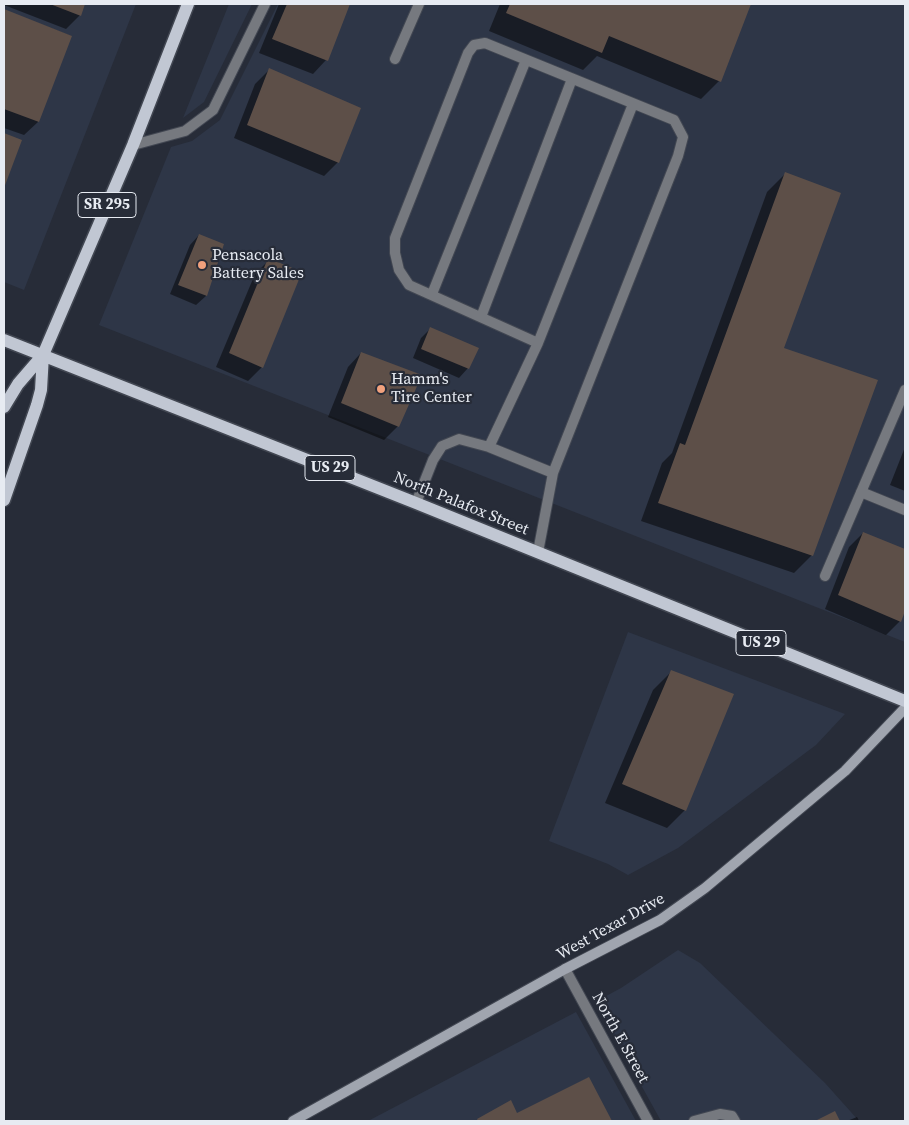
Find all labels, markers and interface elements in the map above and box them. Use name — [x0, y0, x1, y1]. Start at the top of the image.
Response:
road number: SR 295 — [78, 192, 136, 218]
place label: Pensacola Battery Sales — [212, 246, 304, 284]
marker: Pensacola Battery Sales — [196, 259, 208, 271]
place label: Hamm's Tire Center — [391, 370, 472, 408]
marker: Hamm's Tire Center — [375, 383, 387, 395]
road number: US 29 — [305, 456, 355, 480]
street label: North Palafox Street — [391, 468, 531, 540]
road number: US 29 — [736, 630, 786, 656]
street label: West Texar Drive — [554, 889, 668, 965]
street label: North E Street — [587, 989, 653, 1087]

